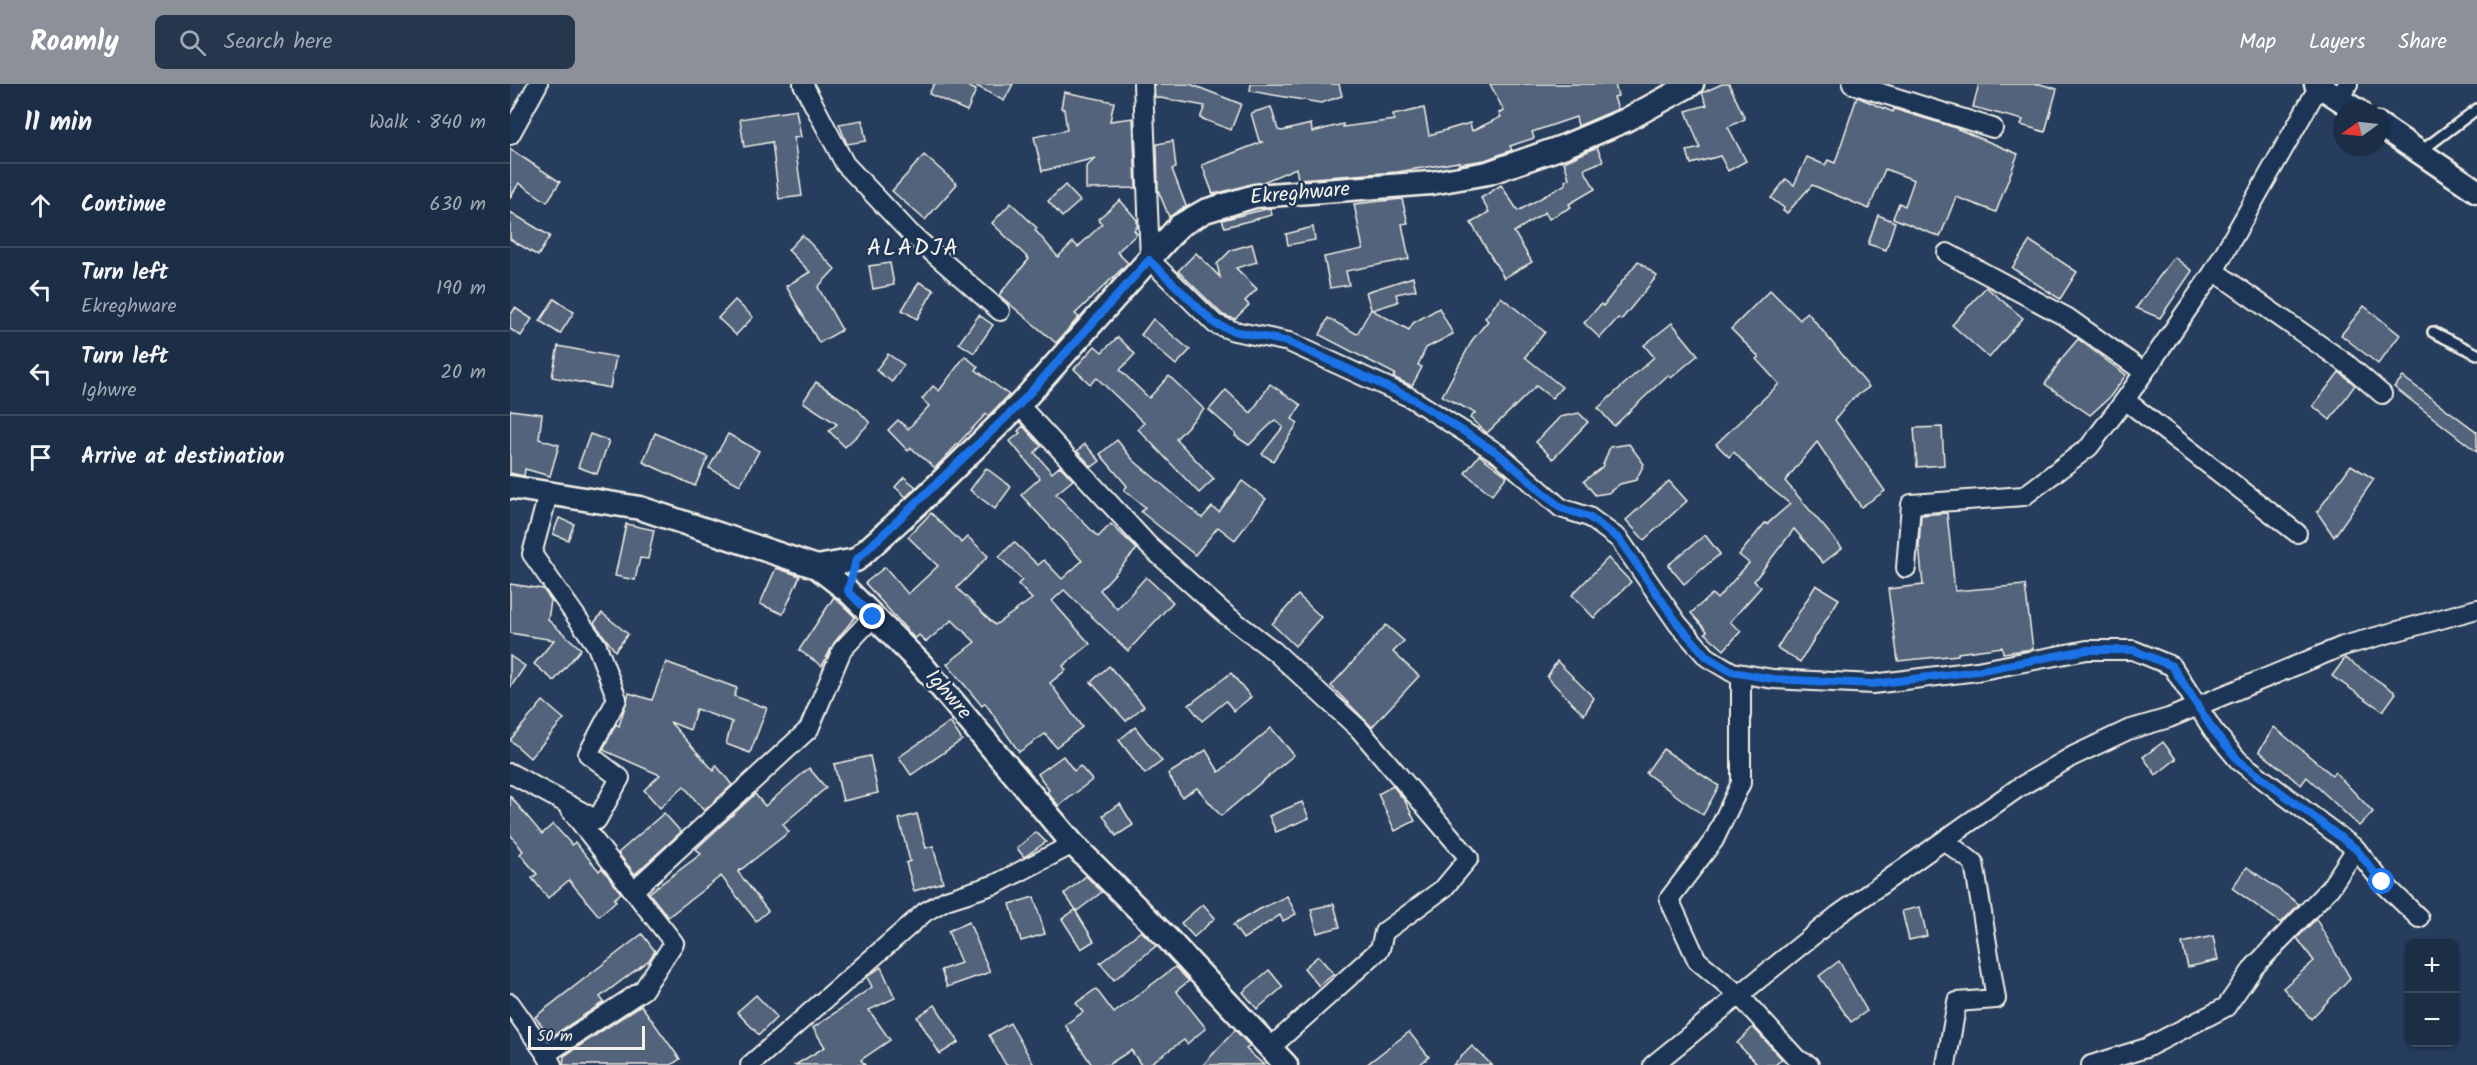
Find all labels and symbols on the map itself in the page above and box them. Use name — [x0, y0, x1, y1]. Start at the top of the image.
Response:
north arrow — [2333, 102, 2387, 156]
street label: Ekreghware — [1249, 173, 1352, 215]
district label: ALADJA — [867, 229, 959, 268]
route end — [859, 603, 885, 629]
street label: Ighwre — [916, 662, 980, 728]
route start — [2368, 868, 2394, 894]
scale bar — [528, 1023, 645, 1050]

